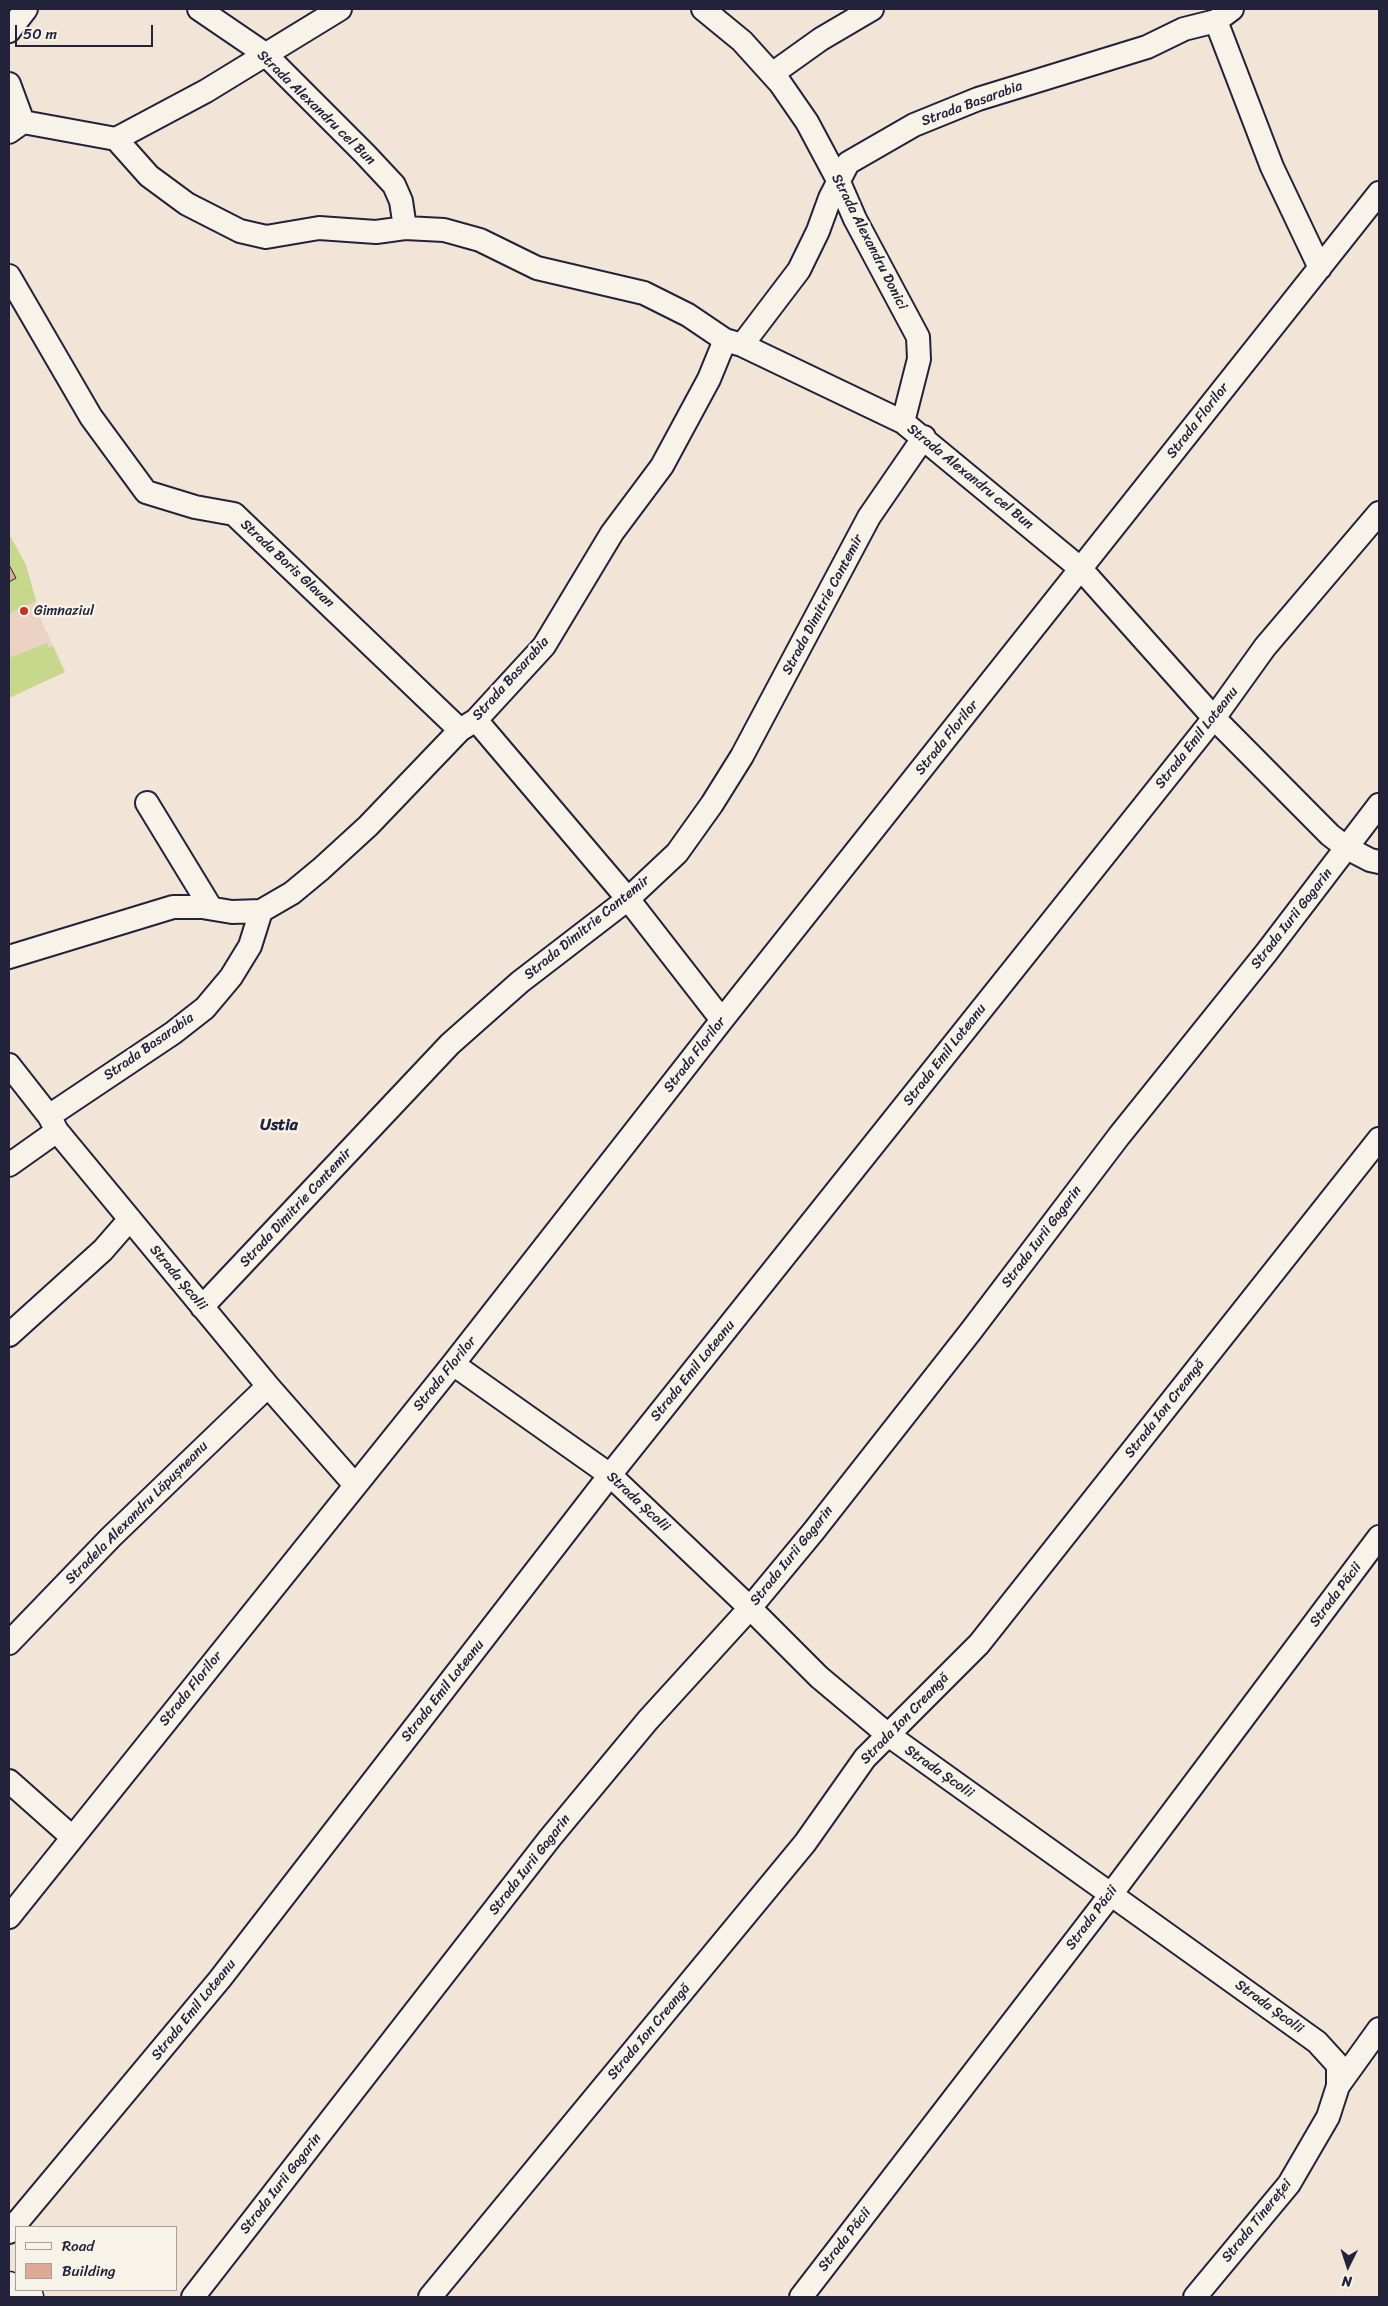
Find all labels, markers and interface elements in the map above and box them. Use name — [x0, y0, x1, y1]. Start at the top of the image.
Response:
scale bar — [18, 15, 155, 47]
text: 50 m — [23, 21, 57, 47]
street label: Strada Alexandru cel Bun — [253, 47, 379, 169]
street label: Strada Basarabia — [919, 78, 1025, 130]
street label: Strada Alexandru Donici — [827, 171, 911, 313]
street label: Strada Florilor — [1163, 380, 1233, 462]
street label: Strada Alexandru cel Bun — [903, 421, 1037, 533]
street label: Strada Boris Glavan — [237, 516, 337, 612]
street label: Strada Dimitrie Cantemir — [779, 532, 867, 678]
place label: Gimnaziul — [34, 603, 94, 619]
marker: Gimnaziul — [18, 605, 30, 617]
street label: Strada Basarabia — [469, 634, 553, 724]
street label: Strada Emil Loteanu — [1152, 684, 1242, 792]
street label: Strada Florilor — [912, 697, 982, 779]
street label: Strada Iurii Gagarin — [1248, 865, 1336, 973]
street label: Strada Dimitrie Cantemir — [521, 872, 653, 984]
street label: Strada Emil Loteanu — [900, 1001, 990, 1109]
street label: Strada Basarabia — [101, 1010, 197, 1084]
street label: Strada Florilor — [660, 1014, 730, 1096]
district label: Ustia — [260, 1116, 298, 1136]
street label: Strada Dimitrie Cantemir — [237, 1145, 355, 1271]
street label: Strada Iurii Gagarin — [998, 1183, 1086, 1291]
street label: Strada Școlii — [146, 1242, 210, 1314]
street label: Strada Emil Loteanu — [647, 1317, 739, 1425]
street label: Strada Florilor — [410, 1333, 480, 1415]
street label: Strada Ion Creangă — [1121, 1357, 1209, 1461]
street label: Stradela Alexandru Lăpușneanu — [62, 1438, 212, 1588]
street label: Strada Școlii — [603, 1468, 673, 1536]
street label: Strada Iurii Gagarin — [747, 1503, 837, 1609]
street label: Strada Păcii — [1306, 1560, 1366, 1630]
street label: Strada Emil Loteanu — [398, 1637, 488, 1745]
street label: Strada Florilor — [156, 1648, 226, 1730]
street label: Strada Ion Creangă — [857, 1670, 953, 1768]
street label: Strada Școlii — [901, 1742, 977, 1802]
street label: Strada Iurii Gagarin — [486, 1811, 574, 1919]
street label: Strada Păcii — [1062, 1883, 1122, 1953]
street label: Strada Emil Loteanu — [148, 1956, 240, 2064]
street label: Strada Școlii — [1232, 1977, 1306, 2037]
street label: Strada Ion Creangă — [604, 1981, 694, 2083]
street label: Strada Iurii Gagarin — [237, 2130, 325, 2238]
street label: Strada Tinereței — [1218, 2176, 1296, 2266]
street label: Strada Păcii — [815, 2205, 875, 2275]
legend — [15, 2226, 178, 2291]
text: Road — [62, 2233, 94, 2259]
north arrow — [1323, 2241, 1373, 2291]
text: Building — [62, 2258, 116, 2284]
text: N — [1341, 2269, 1353, 2294]

